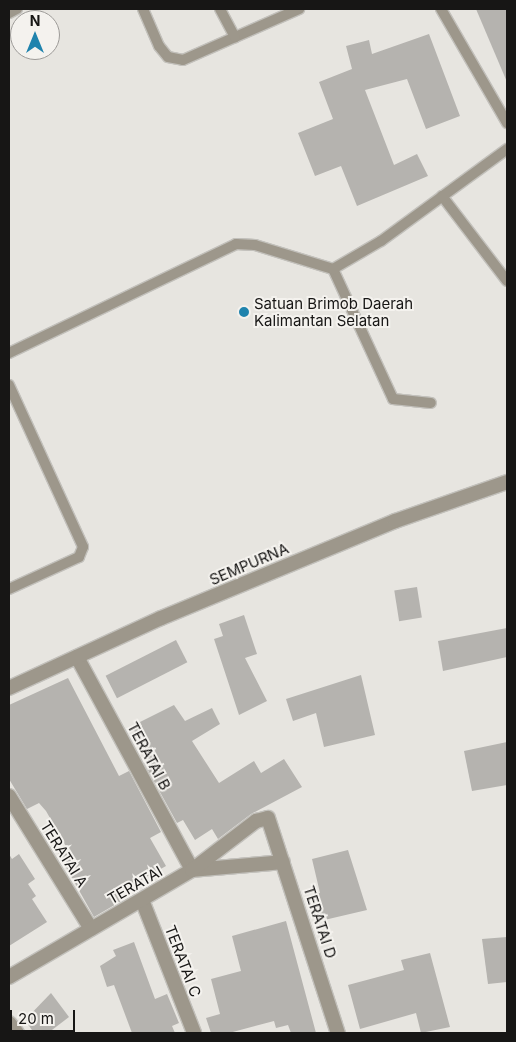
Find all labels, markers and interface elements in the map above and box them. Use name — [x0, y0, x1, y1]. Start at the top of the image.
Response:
north arrow — [10, 10, 60, 60]
text: N — [30, 12, 40, 29]
place label: Satuan Brimob Daerah Kalimantan Selatan — [254, 294, 413, 329]
marker: Satuan Brimob Daerah Kalimantan Selatan — [238, 306, 250, 318]
street label: SEMPURNA — [207, 539, 291, 589]
street label: TERATAI B — [124, 719, 174, 793]
street label: TERATAI A — [37, 818, 91, 890]
street label: TERATAI — [104, 862, 166, 908]
street label: TERATAI D — [300, 883, 340, 961]
street label: TERATAI C — [161, 923, 205, 999]
scale bar — [12, 1000, 78, 1032]
text: 20 m — [18, 1009, 54, 1028]

